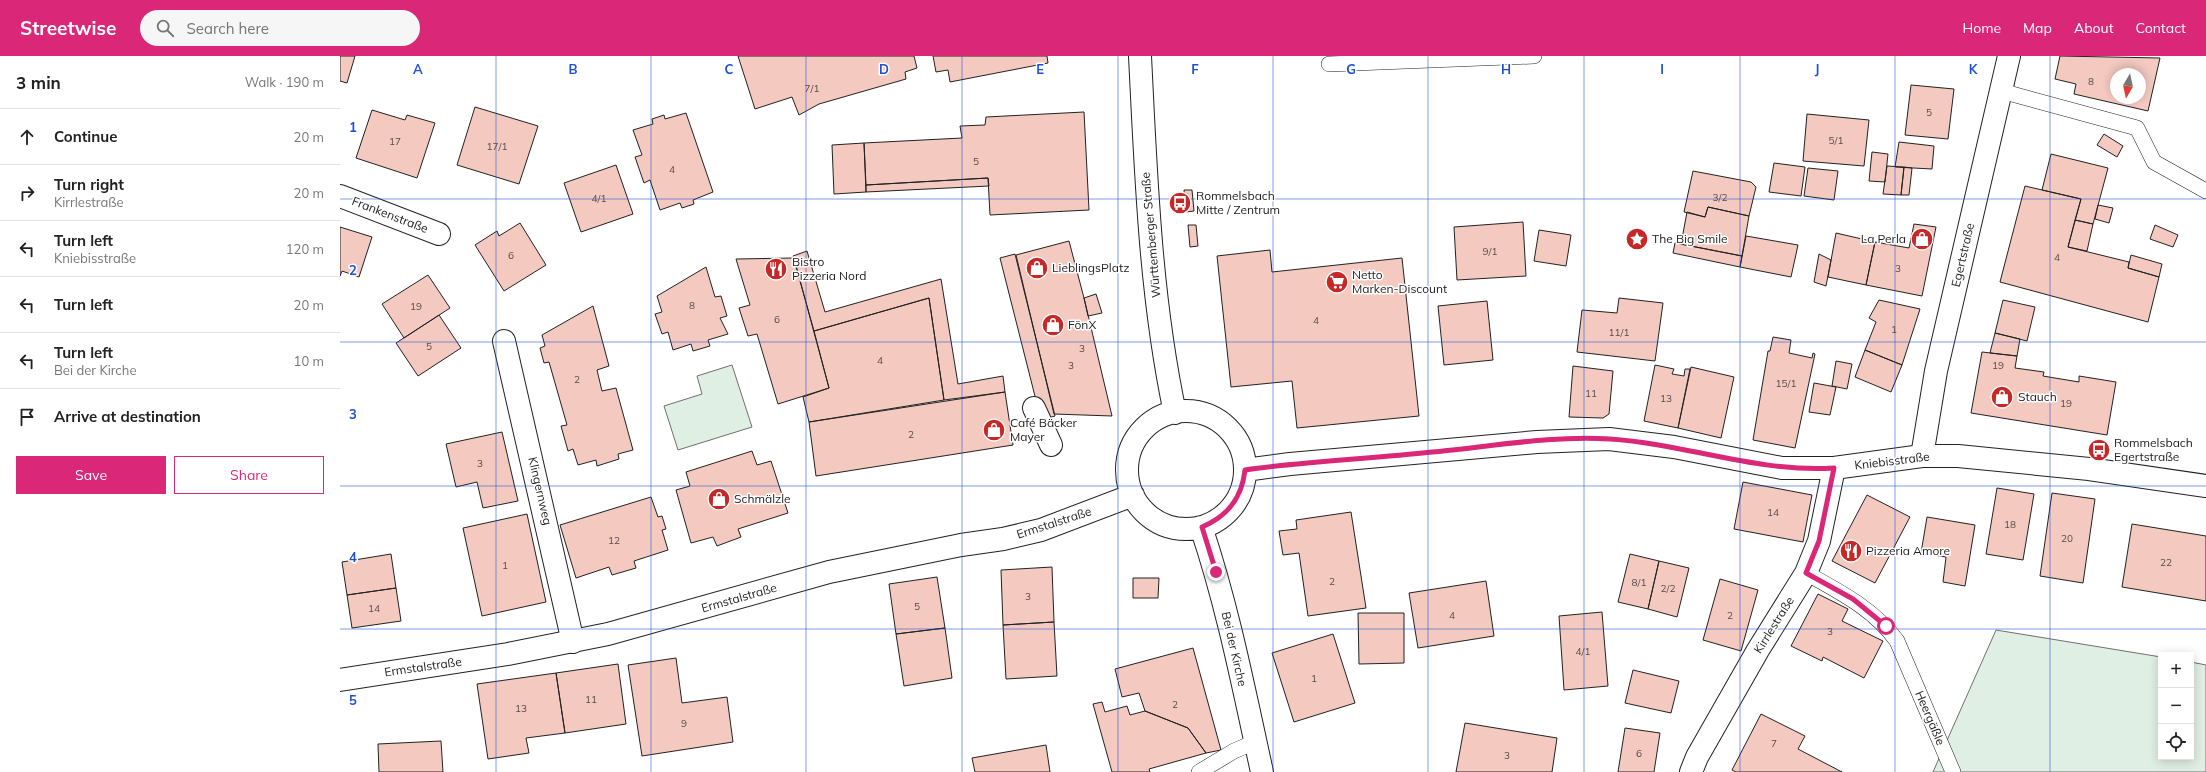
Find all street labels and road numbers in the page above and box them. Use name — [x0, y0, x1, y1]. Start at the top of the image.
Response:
street label: Württemberger Straße — [1138, 172, 1163, 299]
street label: Frankenstraße — [350, 193, 430, 236]
street label: Egertstraße — [1948, 221, 1977, 288]
street label: Kniebisstraße — [1853, 448, 1930, 473]
street label: Klingernweg — [525, 455, 556, 526]
street label: Ermstalstraße — [1015, 503, 1093, 542]
street label: Ermstalstraße — [699, 580, 778, 615]
street label: Kirrlestraße — [1750, 593, 1797, 656]
street label: Bei der Kirche — [1219, 610, 1250, 688]
street label: Ermstalstraße — [383, 654, 463, 679]
street label: Heergäßle — [1912, 688, 1949, 747]

